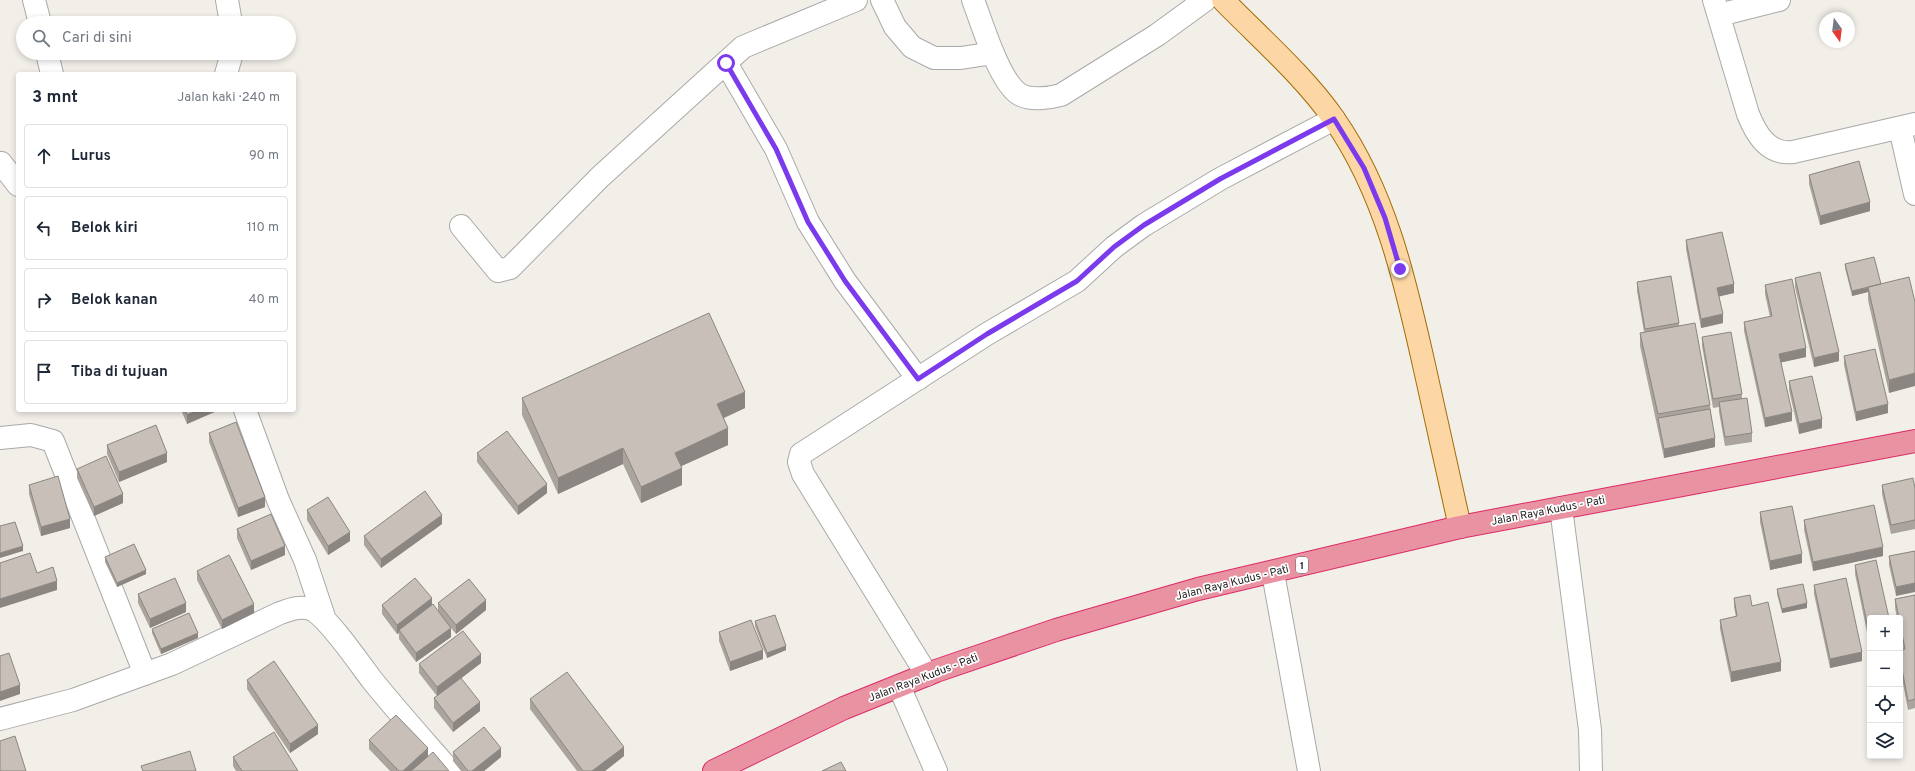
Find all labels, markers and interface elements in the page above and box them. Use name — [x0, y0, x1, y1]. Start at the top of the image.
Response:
north arrow — [1819, 12, 1855, 48]
search box — [16, 16, 296, 60]
icon: search — [30, 27, 52, 49]
text: Cari di sini — [62, 29, 132, 48]
route start — [717, 54, 735, 72]
text: 3 mnt — [32, 87, 78, 109]
text: Jalan kaki · 240 m — [177, 90, 280, 106]
icon: ahead — [33, 145, 55, 167]
text: Lurus — [71, 147, 111, 166]
text: 90 m — [249, 148, 279, 164]
icon: left — [33, 217, 55, 239]
text: Belok kiri — [71, 219, 138, 238]
text: 110 m — [247, 220, 279, 236]
route end — [1391, 260, 1409, 278]
icon: right — [33, 289, 55, 311]
text: Belok kanan — [71, 291, 158, 310]
text: 40 m — [249, 292, 279, 308]
icon: arrive — [33, 361, 55, 383]
text: Tiba di tujuan — [71, 363, 168, 382]
street label: Jalan Raya Kudus - Pati — [1490, 493, 1606, 529]
road number: 1 — [1296, 557, 1308, 573]
street label: Jalan Raya Kudus - Pati — [1174, 562, 1290, 604]
map controls — [1867, 615, 1903, 759]
button: + — [1867, 615, 1903, 651]
street label: Jalan Raya Kudus - Pati — [867, 651, 980, 705]
button: − — [1867, 651, 1903, 687]
button: locate — [1867, 687, 1903, 723]
button: layers — [1867, 723, 1903, 759]

